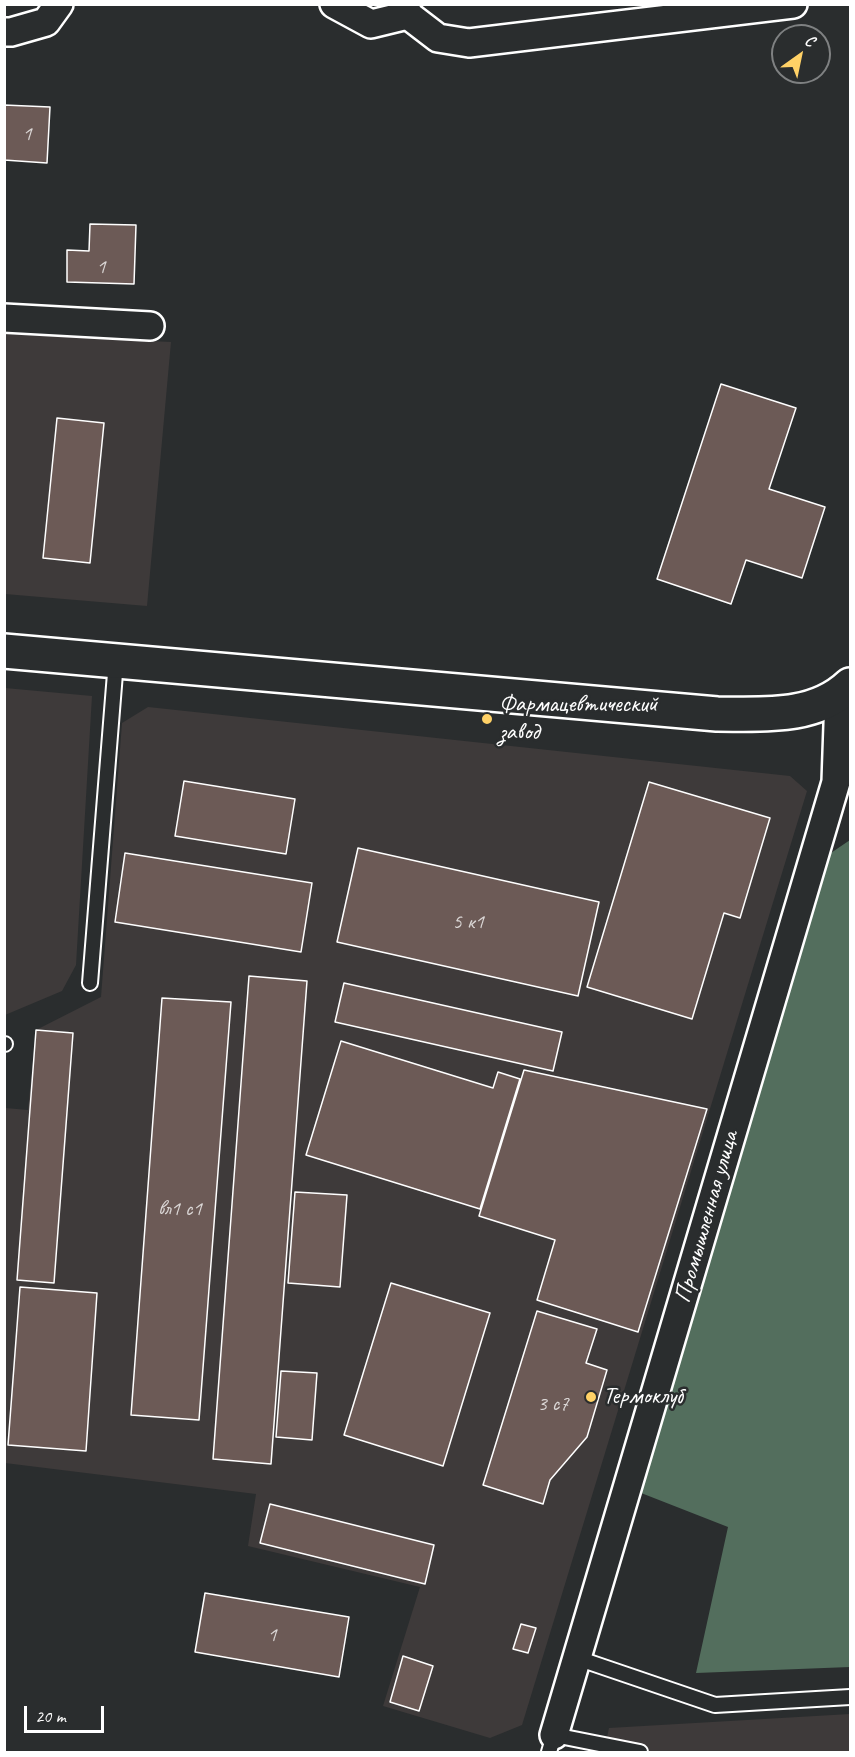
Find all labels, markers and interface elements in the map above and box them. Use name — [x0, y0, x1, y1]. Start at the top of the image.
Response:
north arrow — [771, 24, 831, 84]
text: С — [801, 30, 818, 51]
house number: 1 — [22, 121, 32, 147]
house number: 1 — [96, 254, 106, 280]
place label: Фармацевтический завод — [499, 691, 657, 747]
marker: Фармацевтический завод — [480, 712, 494, 726]
house number: 5 к1 — [452, 909, 484, 935]
street label: Промышленная улица — [669, 1128, 745, 1306]
house number: вл1 с1 — [158, 1196, 202, 1222]
place label: Термоклуб — [603, 1383, 683, 1411]
marker: Термоклуб — [584, 1390, 598, 1404]
house number: 3 с7 — [537, 1391, 569, 1417]
house number: 1 — [267, 1622, 277, 1648]
scale bar — [27, 1694, 106, 1732]
text: 20 m — [35, 1705, 66, 1727]

